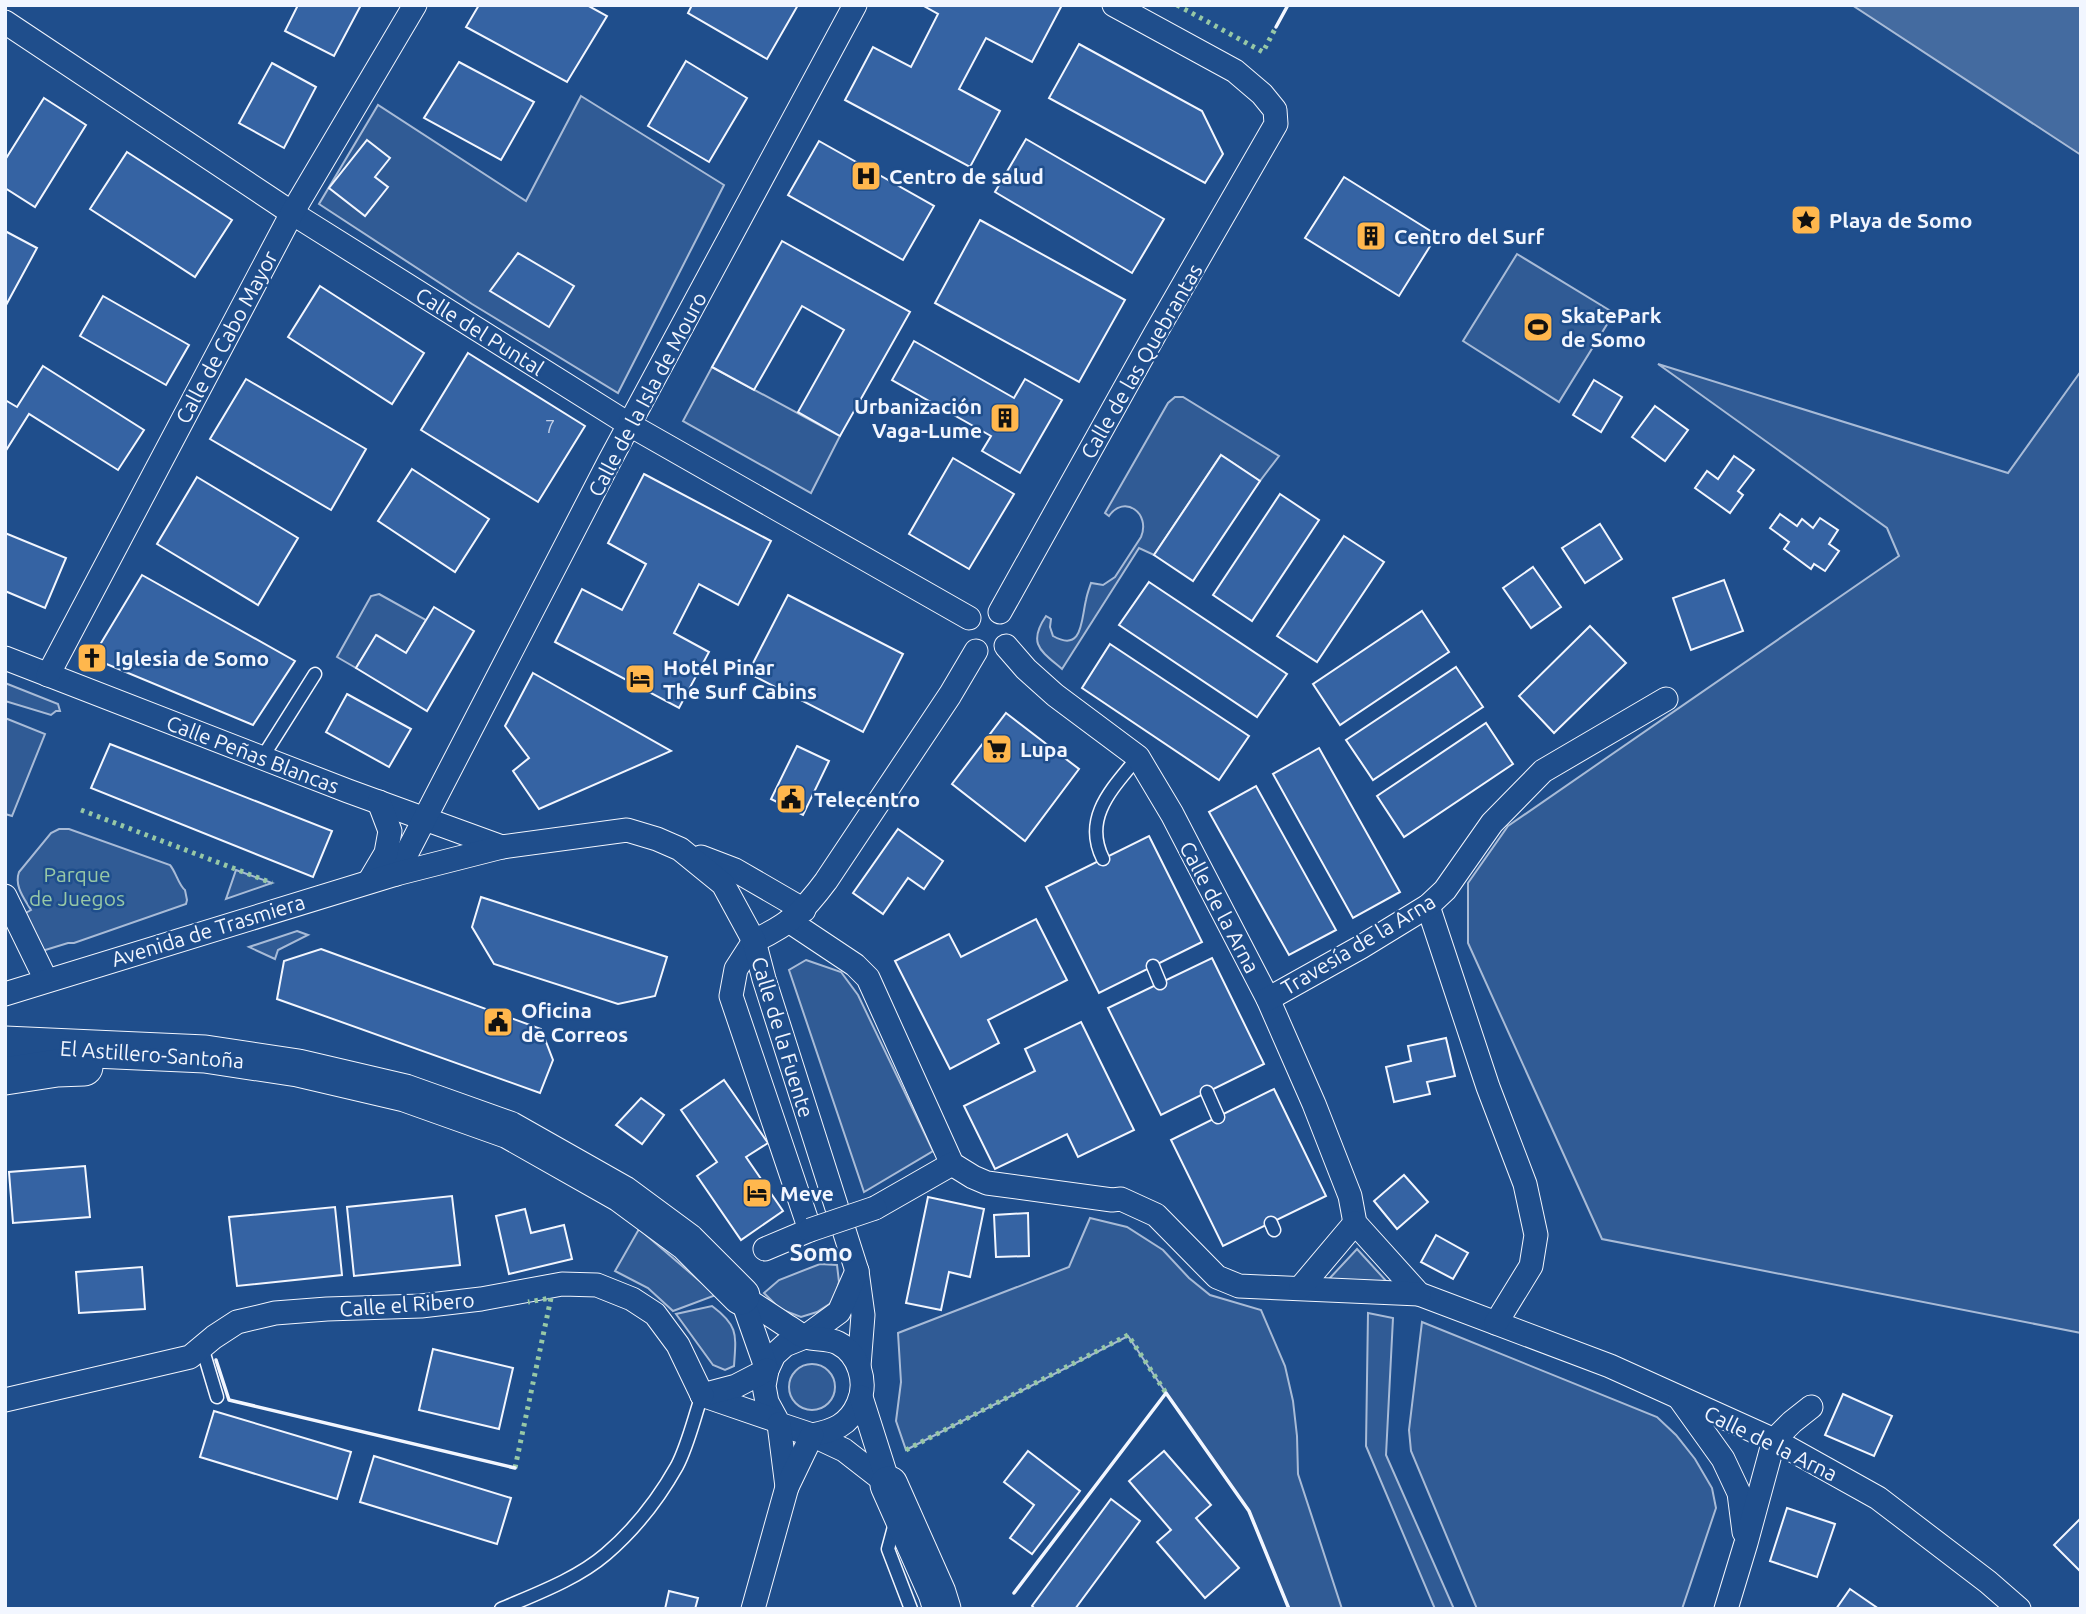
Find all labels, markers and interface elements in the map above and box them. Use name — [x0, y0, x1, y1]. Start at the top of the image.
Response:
hospital icon: Centro de salud — [849, 159, 883, 193]
place label: Centro de salud — [889, 164, 1044, 188]
place icon: Playa de Somo — [1789, 203, 1823, 237]
place label: Playa de Somo — [1829, 208, 1972, 232]
building icon: Centro del Surf — [1354, 219, 1388, 253]
place label: Centro del Surf — [1394, 224, 1545, 248]
street label: Calle de Cabo Mayor — [170, 246, 282, 427]
street label: Calle de las Quebrantas — [1075, 259, 1207, 463]
street label: Calle del Puntal — [412, 282, 548, 380]
street label: Calle de la Isla de Mouro — [583, 288, 711, 500]
place label: SkatePark de Somo — [1561, 303, 1662, 351]
sports icon: SkatePark de Somo — [1521, 310, 1555, 344]
place label: Urbanización Vaga-Lume — [854, 394, 982, 442]
building icon: Urbanización Vaga-Lume — [988, 401, 1022, 435]
house number: 7 — [545, 416, 555, 436]
church icon: Iglesia de Somo — [75, 641, 109, 675]
place label: Iglesia de Somo — [115, 646, 269, 670]
place label: Hotel Pinar The Surf Cabins — [663, 655, 817, 703]
hotel icon: Hotel Pinar The Surf Cabins — [623, 662, 657, 696]
street label: Calle Peñas Blancas — [163, 710, 343, 798]
supermarket icon: Lupa — [980, 732, 1014, 766]
place label: Lupa — [1020, 737, 1068, 761]
public building icon: Telecentro — [774, 782, 808, 816]
place label: Telecentro — [814, 787, 920, 811]
street label: Calle de la Arna — [1175, 837, 1265, 977]
park label: Parque de Juegos — [29, 862, 125, 910]
street label: Avenida de Trasmiera — [108, 889, 308, 971]
street label: Travesía de la Arna — [1277, 889, 1439, 999]
street label: Calle de la Fuente — [747, 954, 819, 1120]
place label: Oficina de Correos — [521, 998, 628, 1046]
public building icon: Oficina de Correos — [481, 1005, 515, 1039]
street label: El Astillero-Santoña — [59, 1036, 245, 1072]
hotel icon: Meve — [740, 1176, 774, 1210]
place label: Meve — [780, 1181, 834, 1205]
district label: Somo — [789, 1239, 853, 1266]
street label: Calle el Ribero — [339, 1287, 475, 1321]
street label: Calle de la Arna — [1700, 1400, 1842, 1486]

